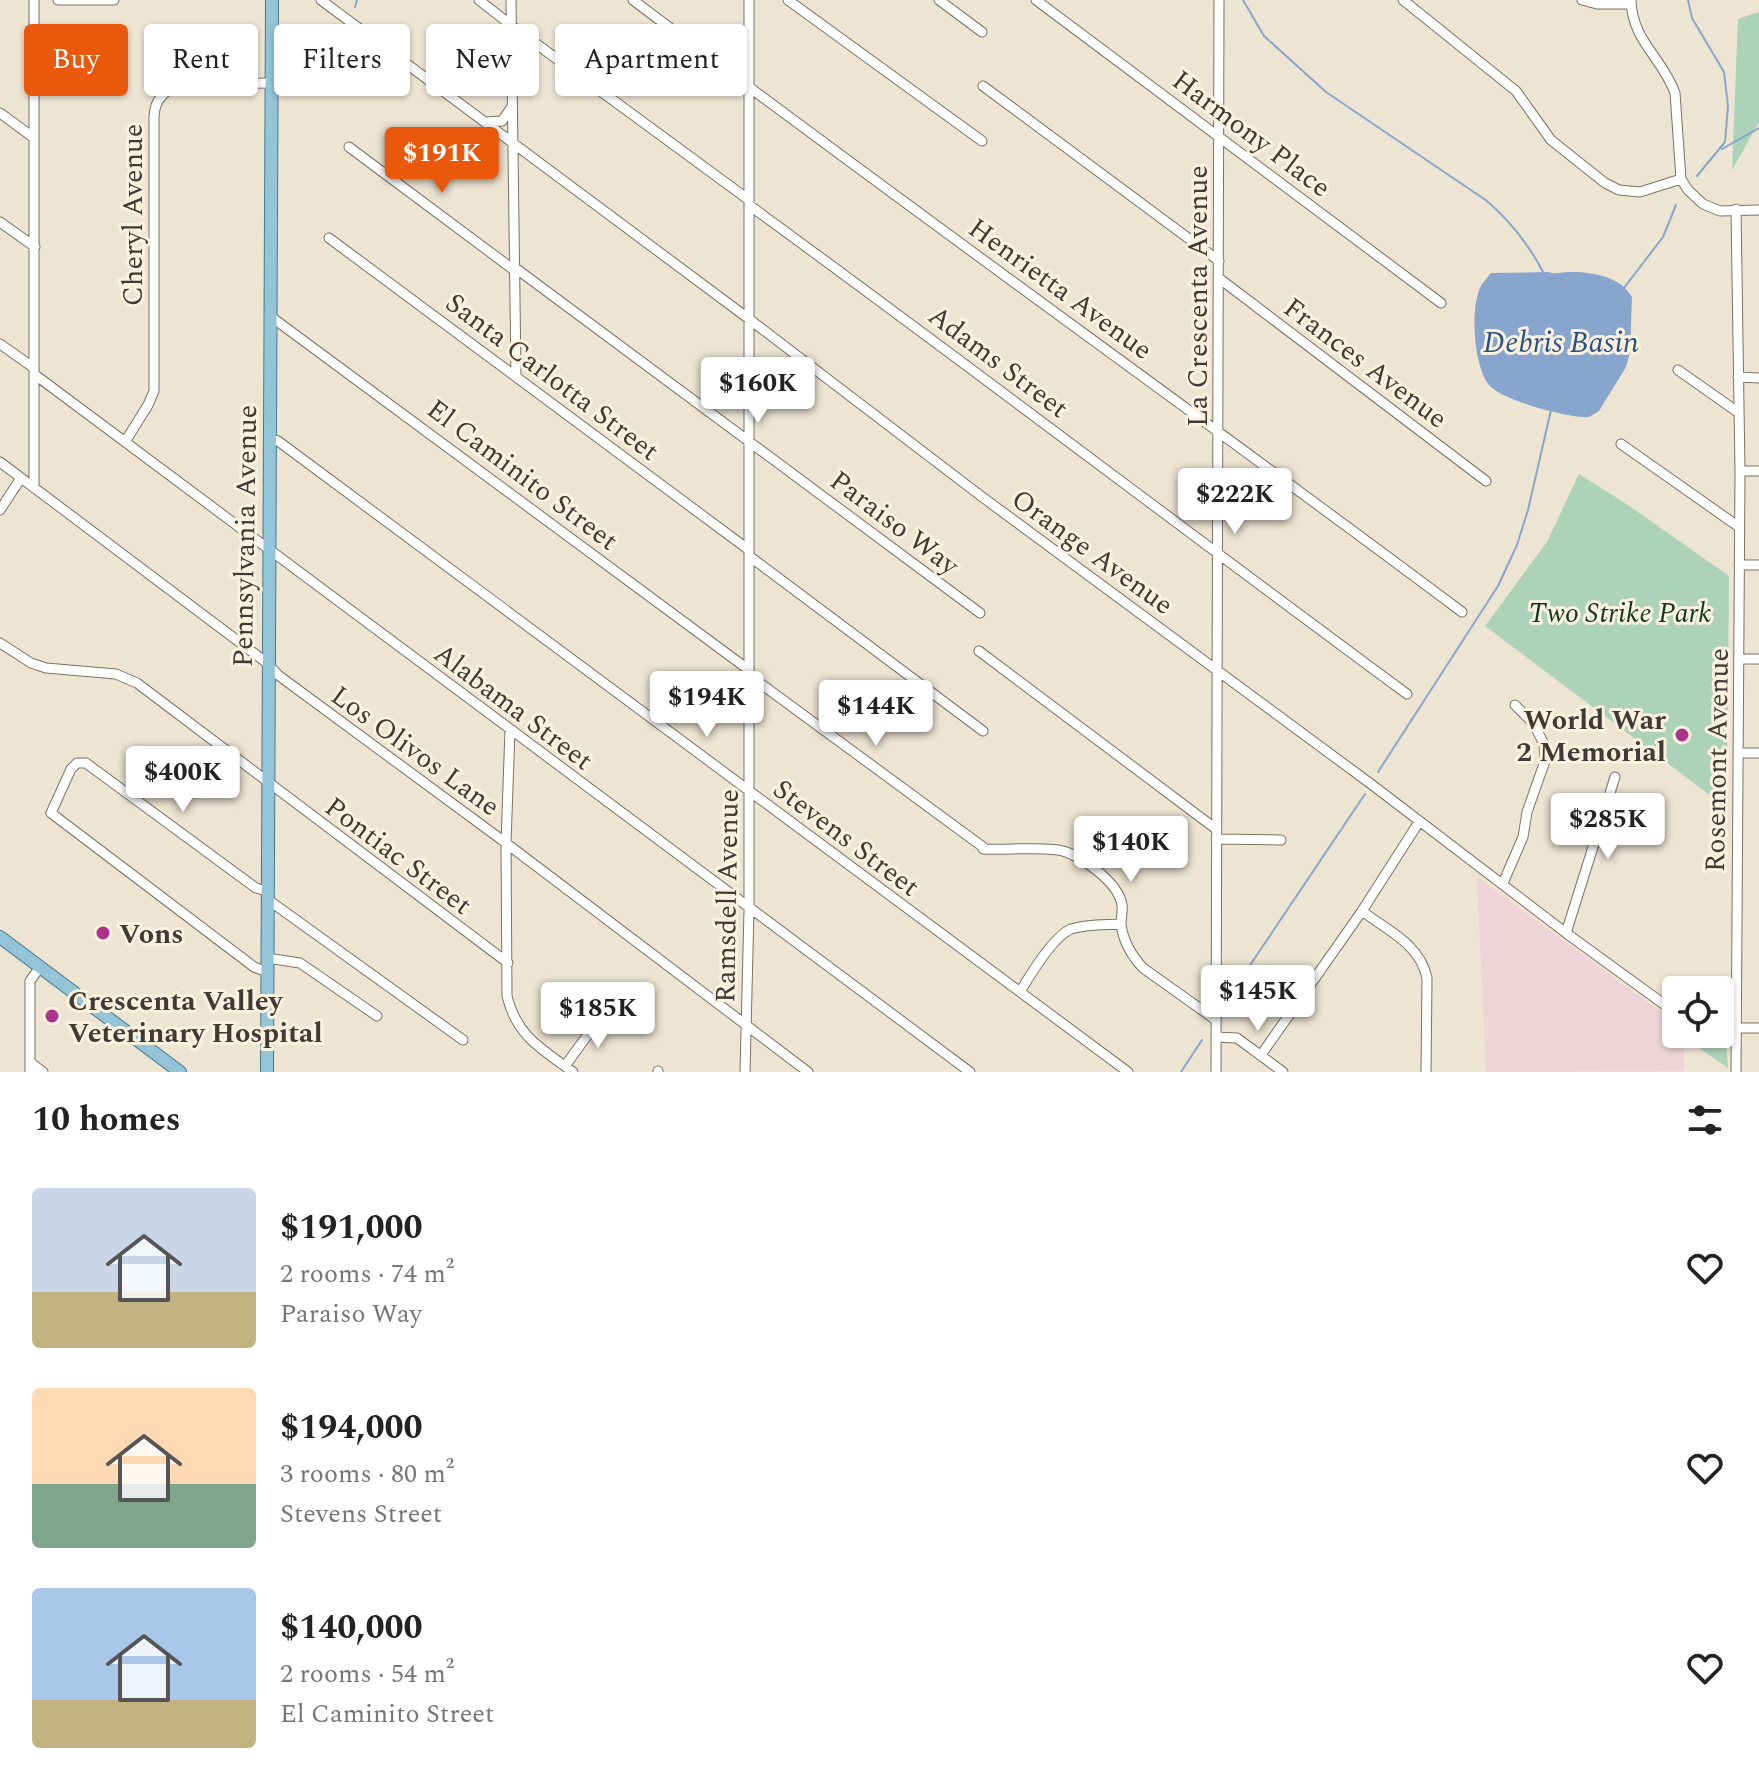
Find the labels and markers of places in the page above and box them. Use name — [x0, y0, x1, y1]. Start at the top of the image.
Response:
pin: $191K — [386, 127, 498, 195]
pin: $160K — [702, 357, 814, 425]
pin: $222K — [1179, 468, 1291, 536]
pin: $194K — [651, 671, 763, 739]
pin: $144K — [820, 680, 932, 748]
place label: World War 2 Memorial — [1516, 699, 1666, 774]
marker: World War 2 Memorial — [1673, 726, 1691, 744]
pin: $400K — [127, 746, 239, 814]
pin: $285K — [1552, 793, 1664, 861]
pin: $140K — [1075, 816, 1187, 884]
place label: Vons — [119, 913, 184, 956]
marker: Vons — [94, 924, 112, 942]
pin: $145K — [1202, 965, 1314, 1033]
place label: Crescenta Valley Veterinary Hospital — [68, 980, 323, 1055]
pin: $185K — [542, 982, 654, 1050]
marker: Crescenta Valley Veterinary Hospital — [43, 1007, 61, 1025]

